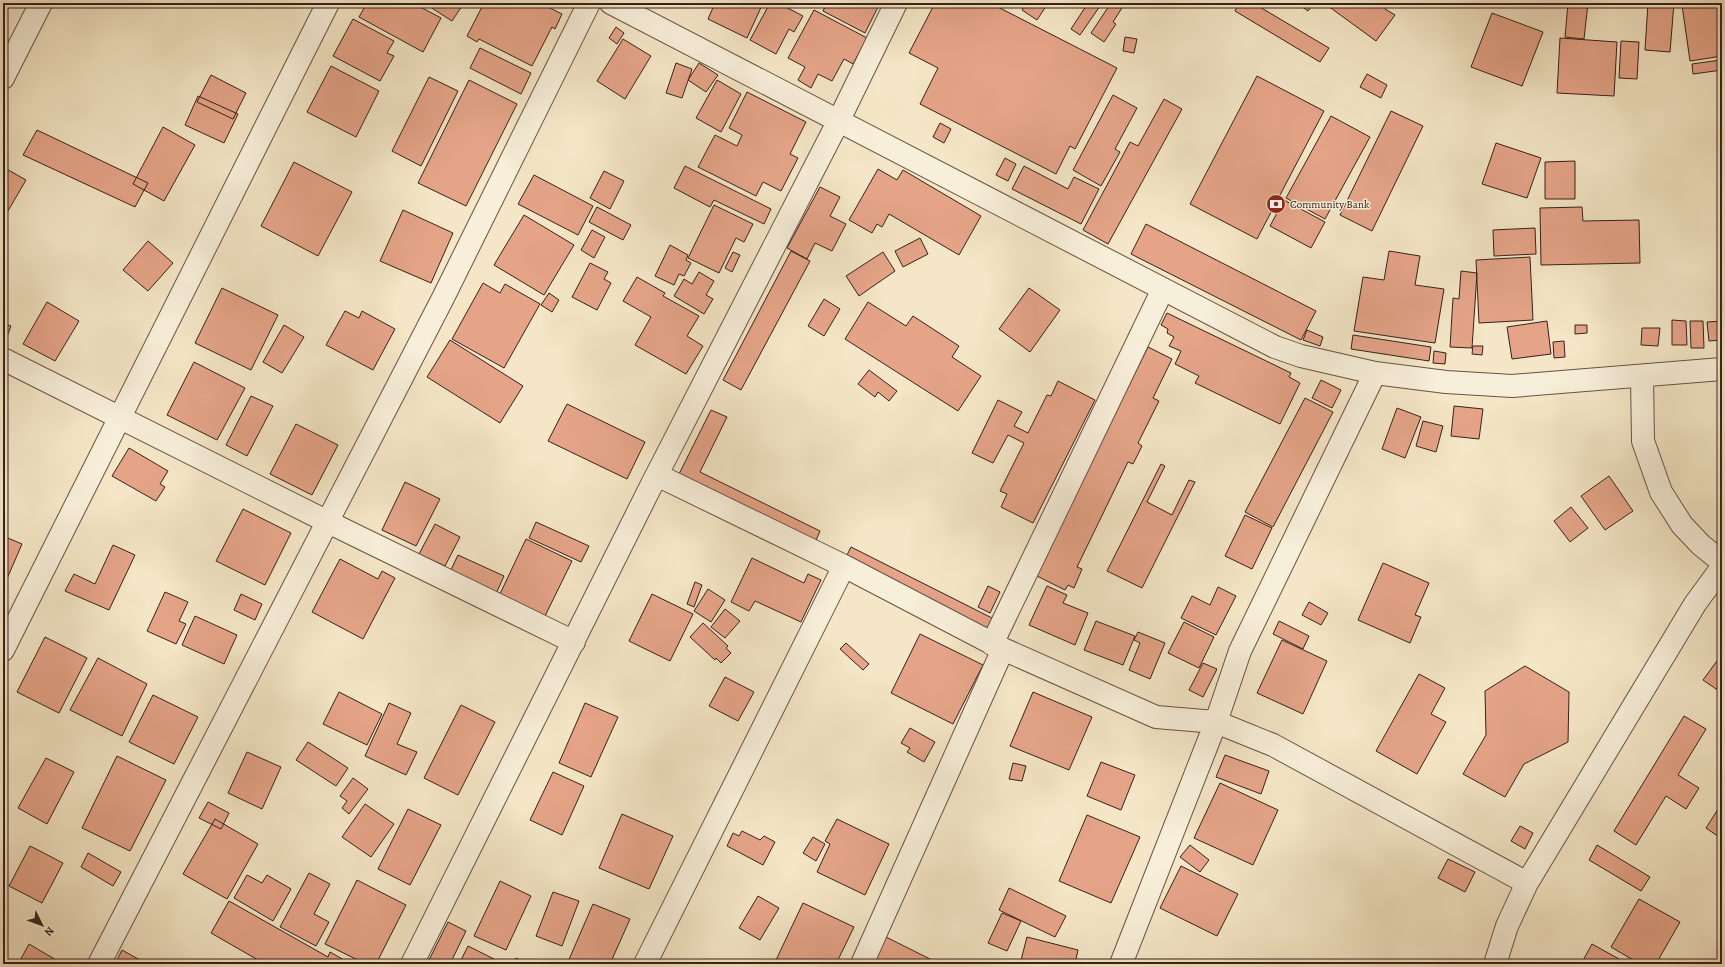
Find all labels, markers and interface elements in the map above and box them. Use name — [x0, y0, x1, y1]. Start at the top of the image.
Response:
bank icon: Community Bank — [1265, 193, 1287, 215]
place label: Community Bank — [1290, 197, 1370, 212]
north arrow — [22, 905, 62, 945]
text: N — [41, 923, 57, 939]

